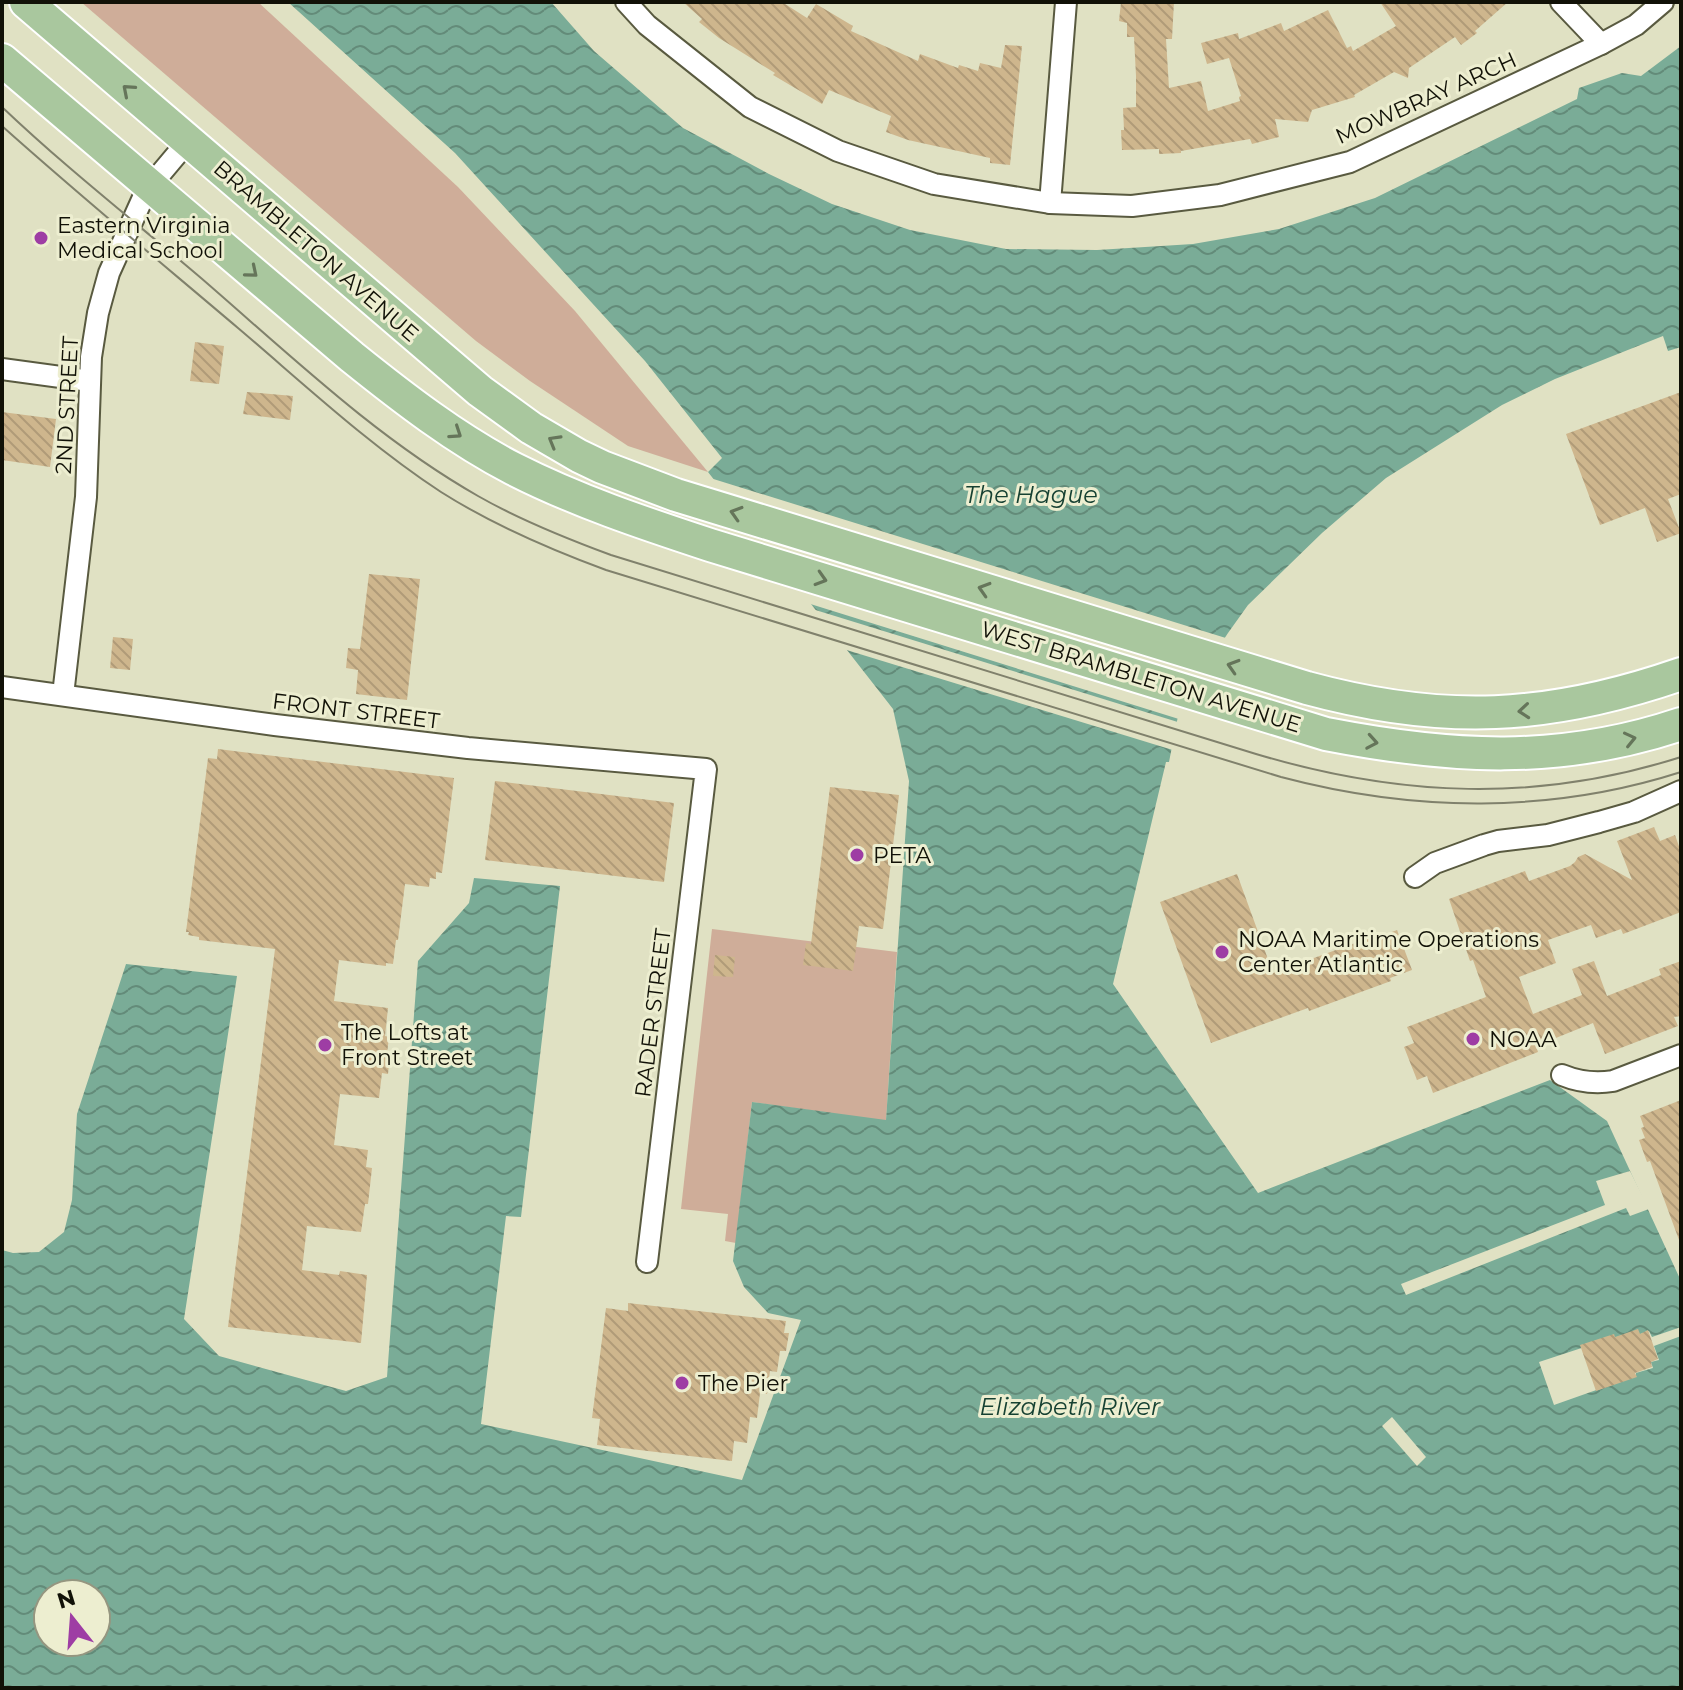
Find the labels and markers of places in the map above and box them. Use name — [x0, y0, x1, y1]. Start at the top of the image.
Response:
place label: Eastern Virginia Medical School — [57, 212, 231, 264]
marker: Eastern Virginia Medical School — [32, 229, 50, 247]
place label: PETA — [873, 842, 931, 869]
marker: PETA — [848, 846, 866, 864]
place label: NOAA Maritime Operations Center Atlantic — [1238, 926, 1539, 978]
marker: NOAA Maritime Operations Center Atlantic — [1213, 943, 1231, 961]
place label: The Lofts at Front Street — [341, 1019, 473, 1071]
place label: NOAA — [1489, 1026, 1557, 1053]
marker: NOAA — [1464, 1030, 1482, 1048]
marker: The Lofts at Front Street — [316, 1036, 334, 1054]
place label: The Pier — [698, 1370, 788, 1397]
marker: The Pier — [673, 1374, 691, 1392]

